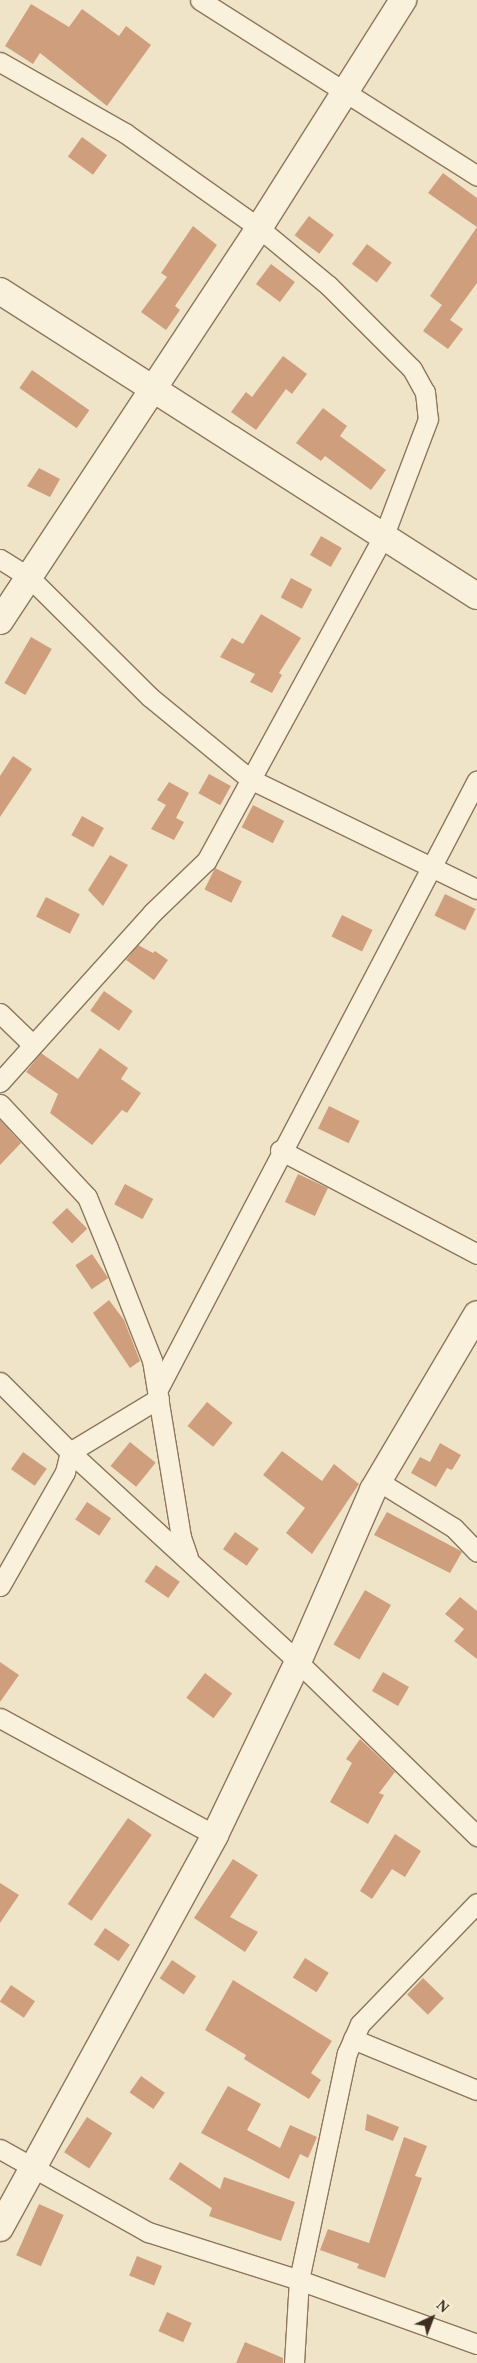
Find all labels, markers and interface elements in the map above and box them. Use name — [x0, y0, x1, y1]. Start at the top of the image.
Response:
north arrow — [407, 2293, 457, 2343]
text: N — [431, 2295, 454, 2318]

